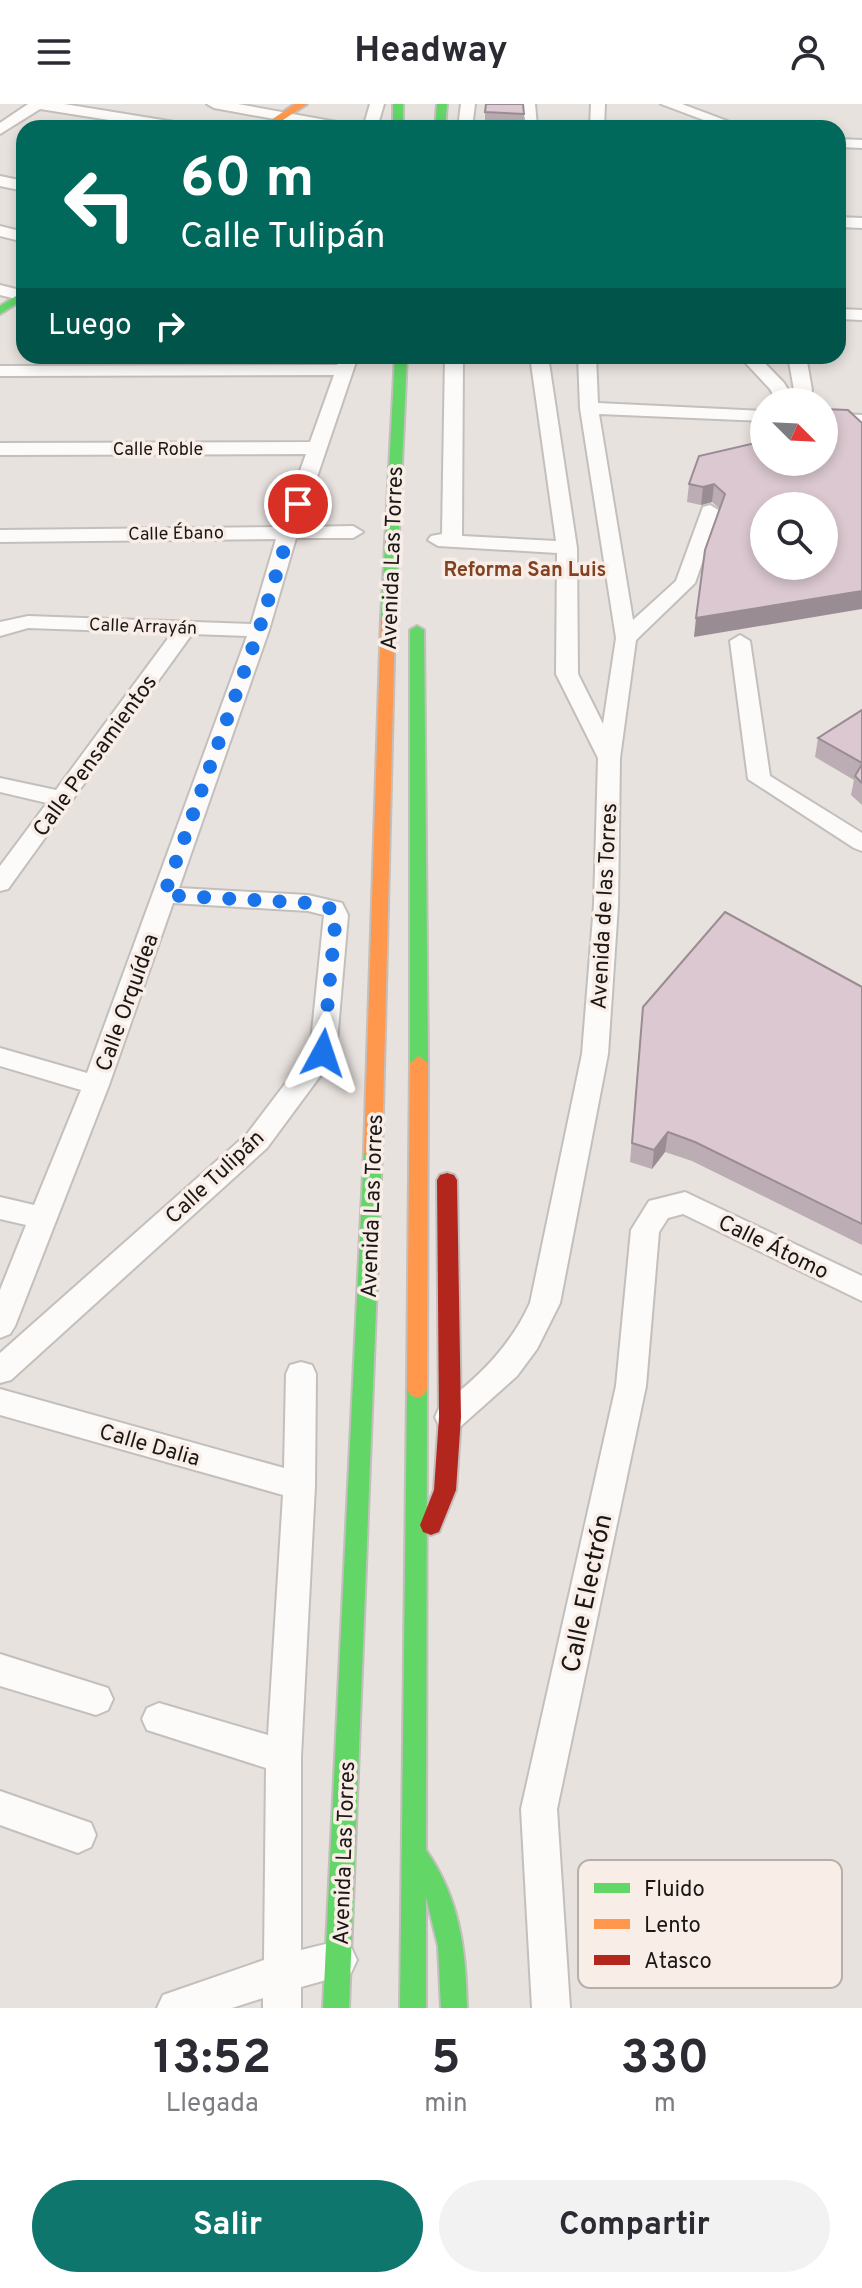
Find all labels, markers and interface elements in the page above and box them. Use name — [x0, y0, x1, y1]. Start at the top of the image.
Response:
text: Headway — [354, 29, 508, 75]
icon: menu — [32, 30, 76, 74]
icon: person — [786, 30, 830, 74]
text: 60 m — [180, 146, 314, 216]
icon: left — [48, 152, 152, 256]
text: Calle Tulipán — [180, 215, 385, 261]
icon: right — [148, 304, 192, 348]
text: Luego — [48, 308, 132, 345]
north arrow — [750, 388, 838, 476]
map controls — [750, 388, 838, 580]
street label: Calle Roble — [113, 439, 203, 462]
street label: Avenida Las Torres — [377, 466, 410, 651]
pin — [264, 470, 332, 538]
icon: arrive — [276, 482, 320, 526]
button: search — [750, 492, 838, 580]
street label: Calle Ébano — [128, 520, 224, 547]
district label: Reforma San Luis — [444, 558, 606, 584]
street label: Calle Arrayán — [89, 614, 197, 641]
street label: Calle Pensamientos — [28, 670, 164, 843]
street label: Avenida de las Torres — [587, 802, 624, 1010]
street label: Calle Orquídea — [91, 930, 166, 1075]
position arrow — [281, 1011, 365, 1095]
street label: Avenida Las Torres — [357, 1114, 390, 1299]
street label: Calle Tulipán — [161, 1125, 271, 1231]
street label: Calle Átomo — [713, 1208, 833, 1287]
street label: Calle Dalia — [96, 1419, 203, 1474]
street label: Calle Electrón — [556, 1511, 621, 1676]
street label: Avenida Las Torres — [329, 1761, 362, 1946]
legend — [578, 1860, 842, 1988]
text: Fluido — [644, 1877, 705, 1904]
text: Lento — [644, 1913, 701, 1940]
text: Atasco — [644, 1949, 712, 1976]
text: 13:52 — [153, 2030, 271, 2090]
text: 5 — [431, 2030, 461, 2090]
text: 330 — [621, 2030, 709, 2090]
text: Llegada — [166, 2088, 259, 2121]
text: min — [424, 2088, 468, 2121]
text: m — [654, 2088, 676, 2121]
button: Salir — [32, 2180, 423, 2272]
button: Compartir — [439, 2180, 830, 2272]

